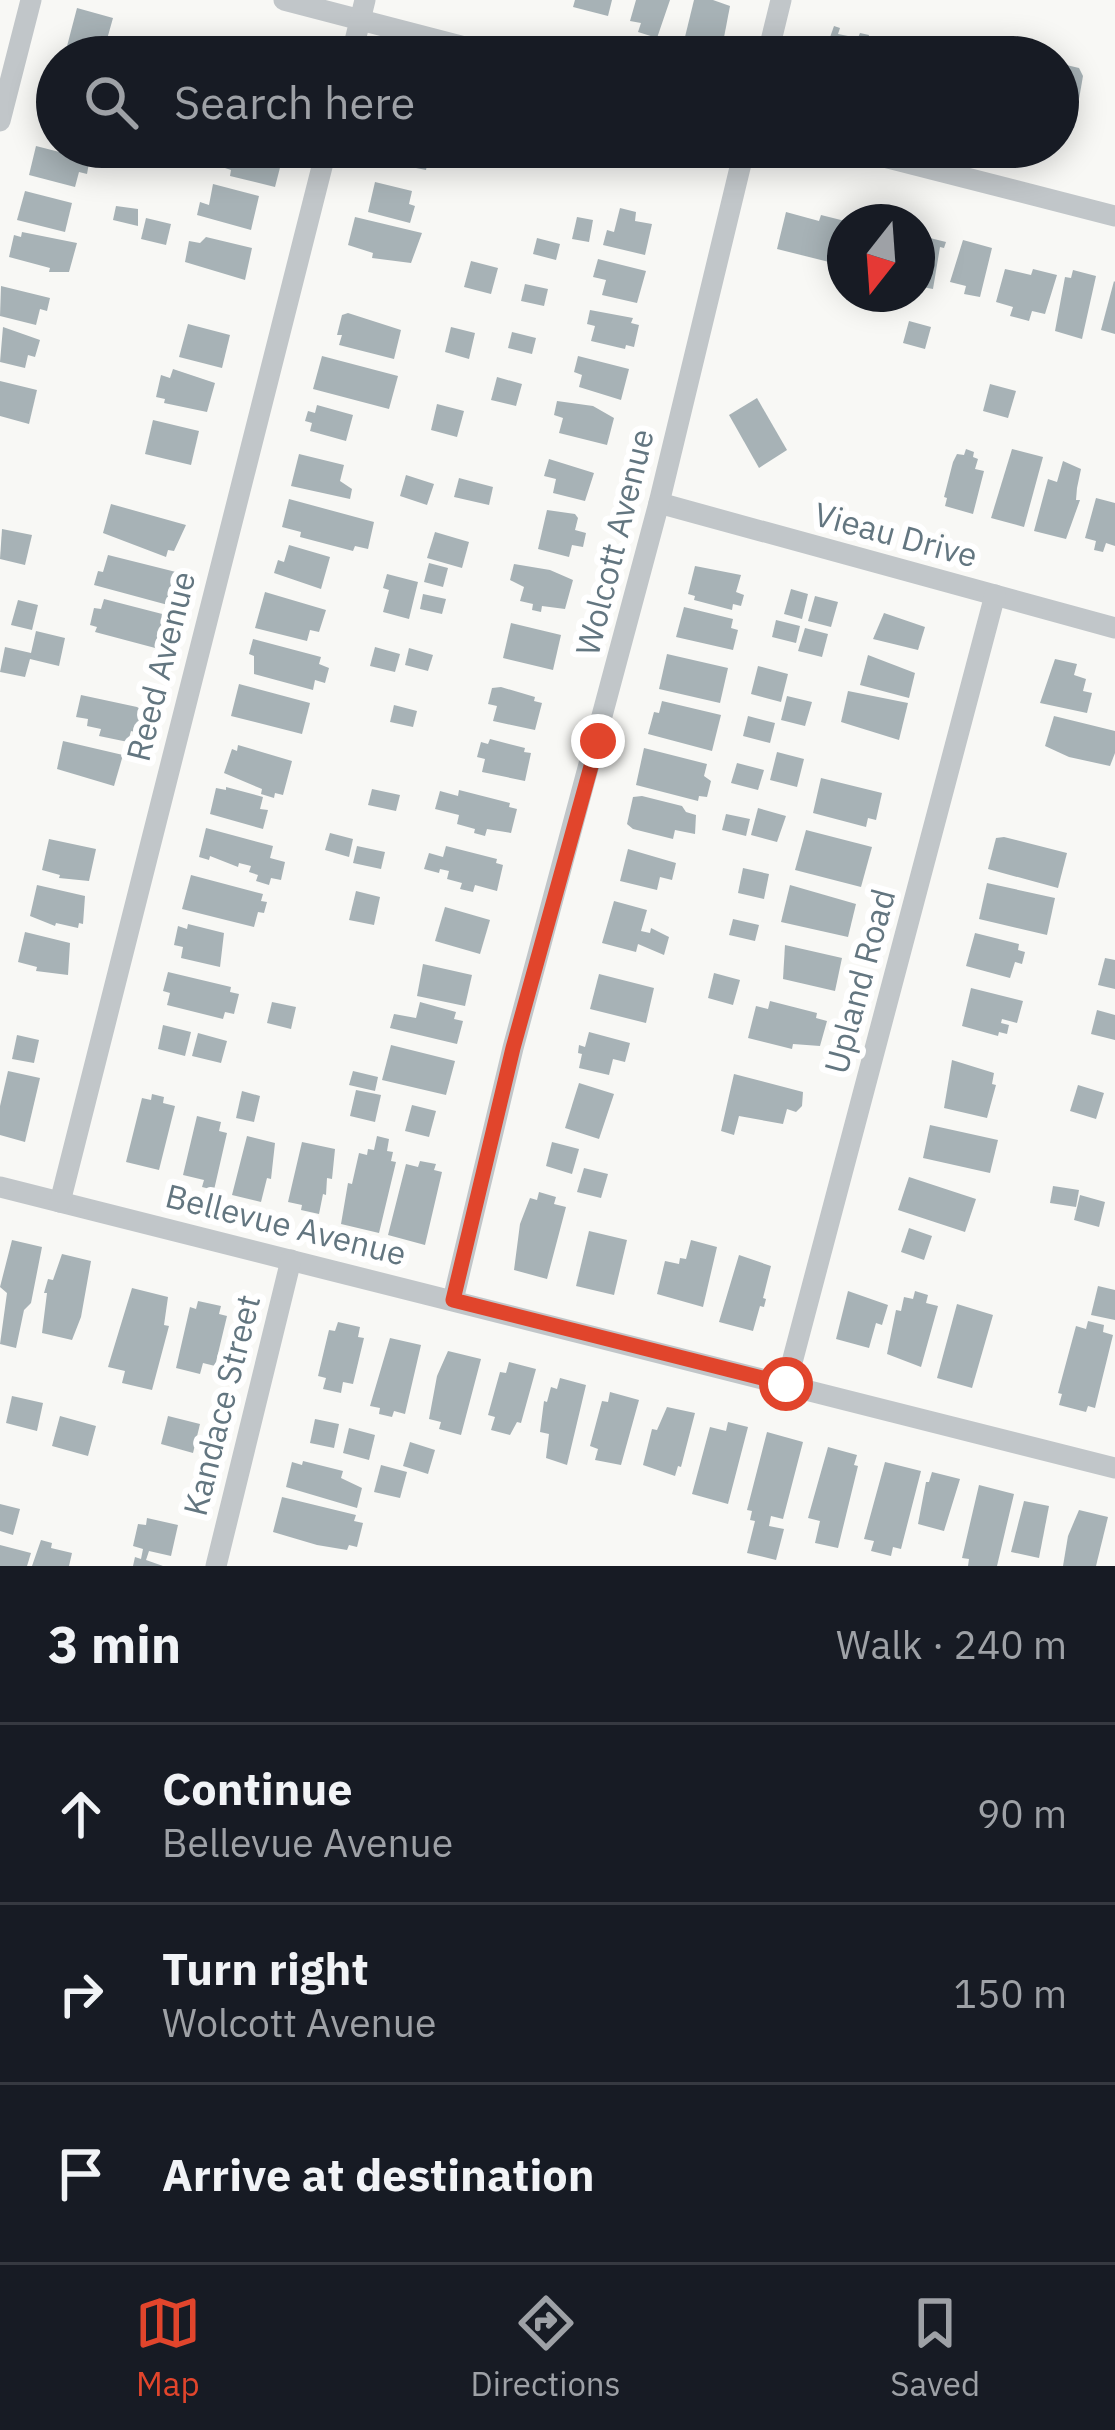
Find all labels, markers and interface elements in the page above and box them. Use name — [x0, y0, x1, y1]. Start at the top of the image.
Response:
search box — [36, 36, 1079, 168]
icon: search — [78, 69, 144, 135]
text: Search here — [174, 73, 415, 131]
north arrow — [827, 204, 935, 312]
street label: Wolcott Avenue — [565, 424, 663, 660]
street label: Vieau Drive — [810, 492, 982, 576]
street label: Reed Avenue — [116, 567, 204, 765]
route end — [571, 714, 625, 768]
street label: Upland Road — [814, 884, 904, 1078]
street label: Bellevue Avenue — [161, 1173, 411, 1275]
street label: Kandace Street — [173, 1290, 269, 1520]
route start — [759, 1357, 813, 1411]
text: 3 min — [48, 1611, 181, 1677]
text: Walk · 240 m — [836, 1619, 1067, 1670]
text: Continue — [162, 1759, 353, 1817]
icon: ahead — [48, 1781, 114, 1847]
text: 90 m — [977, 1788, 1067, 1839]
text: Bellevue Avenue — [162, 1817, 453, 1868]
text: Turn right — [162, 1939, 369, 1997]
icon: right — [48, 1961, 114, 2027]
text: 150 m — [954, 1968, 1067, 2019]
text: Wolcott Avenue — [162, 1997, 436, 2048]
icon: arrive — [48, 2141, 114, 2207]
text: Arrive at destination — [162, 2145, 595, 2203]
tab: Map — [135, 2290, 201, 2405]
tab: Directions — [471, 2290, 621, 2405]
tab: Saved — [890, 2290, 980, 2405]

